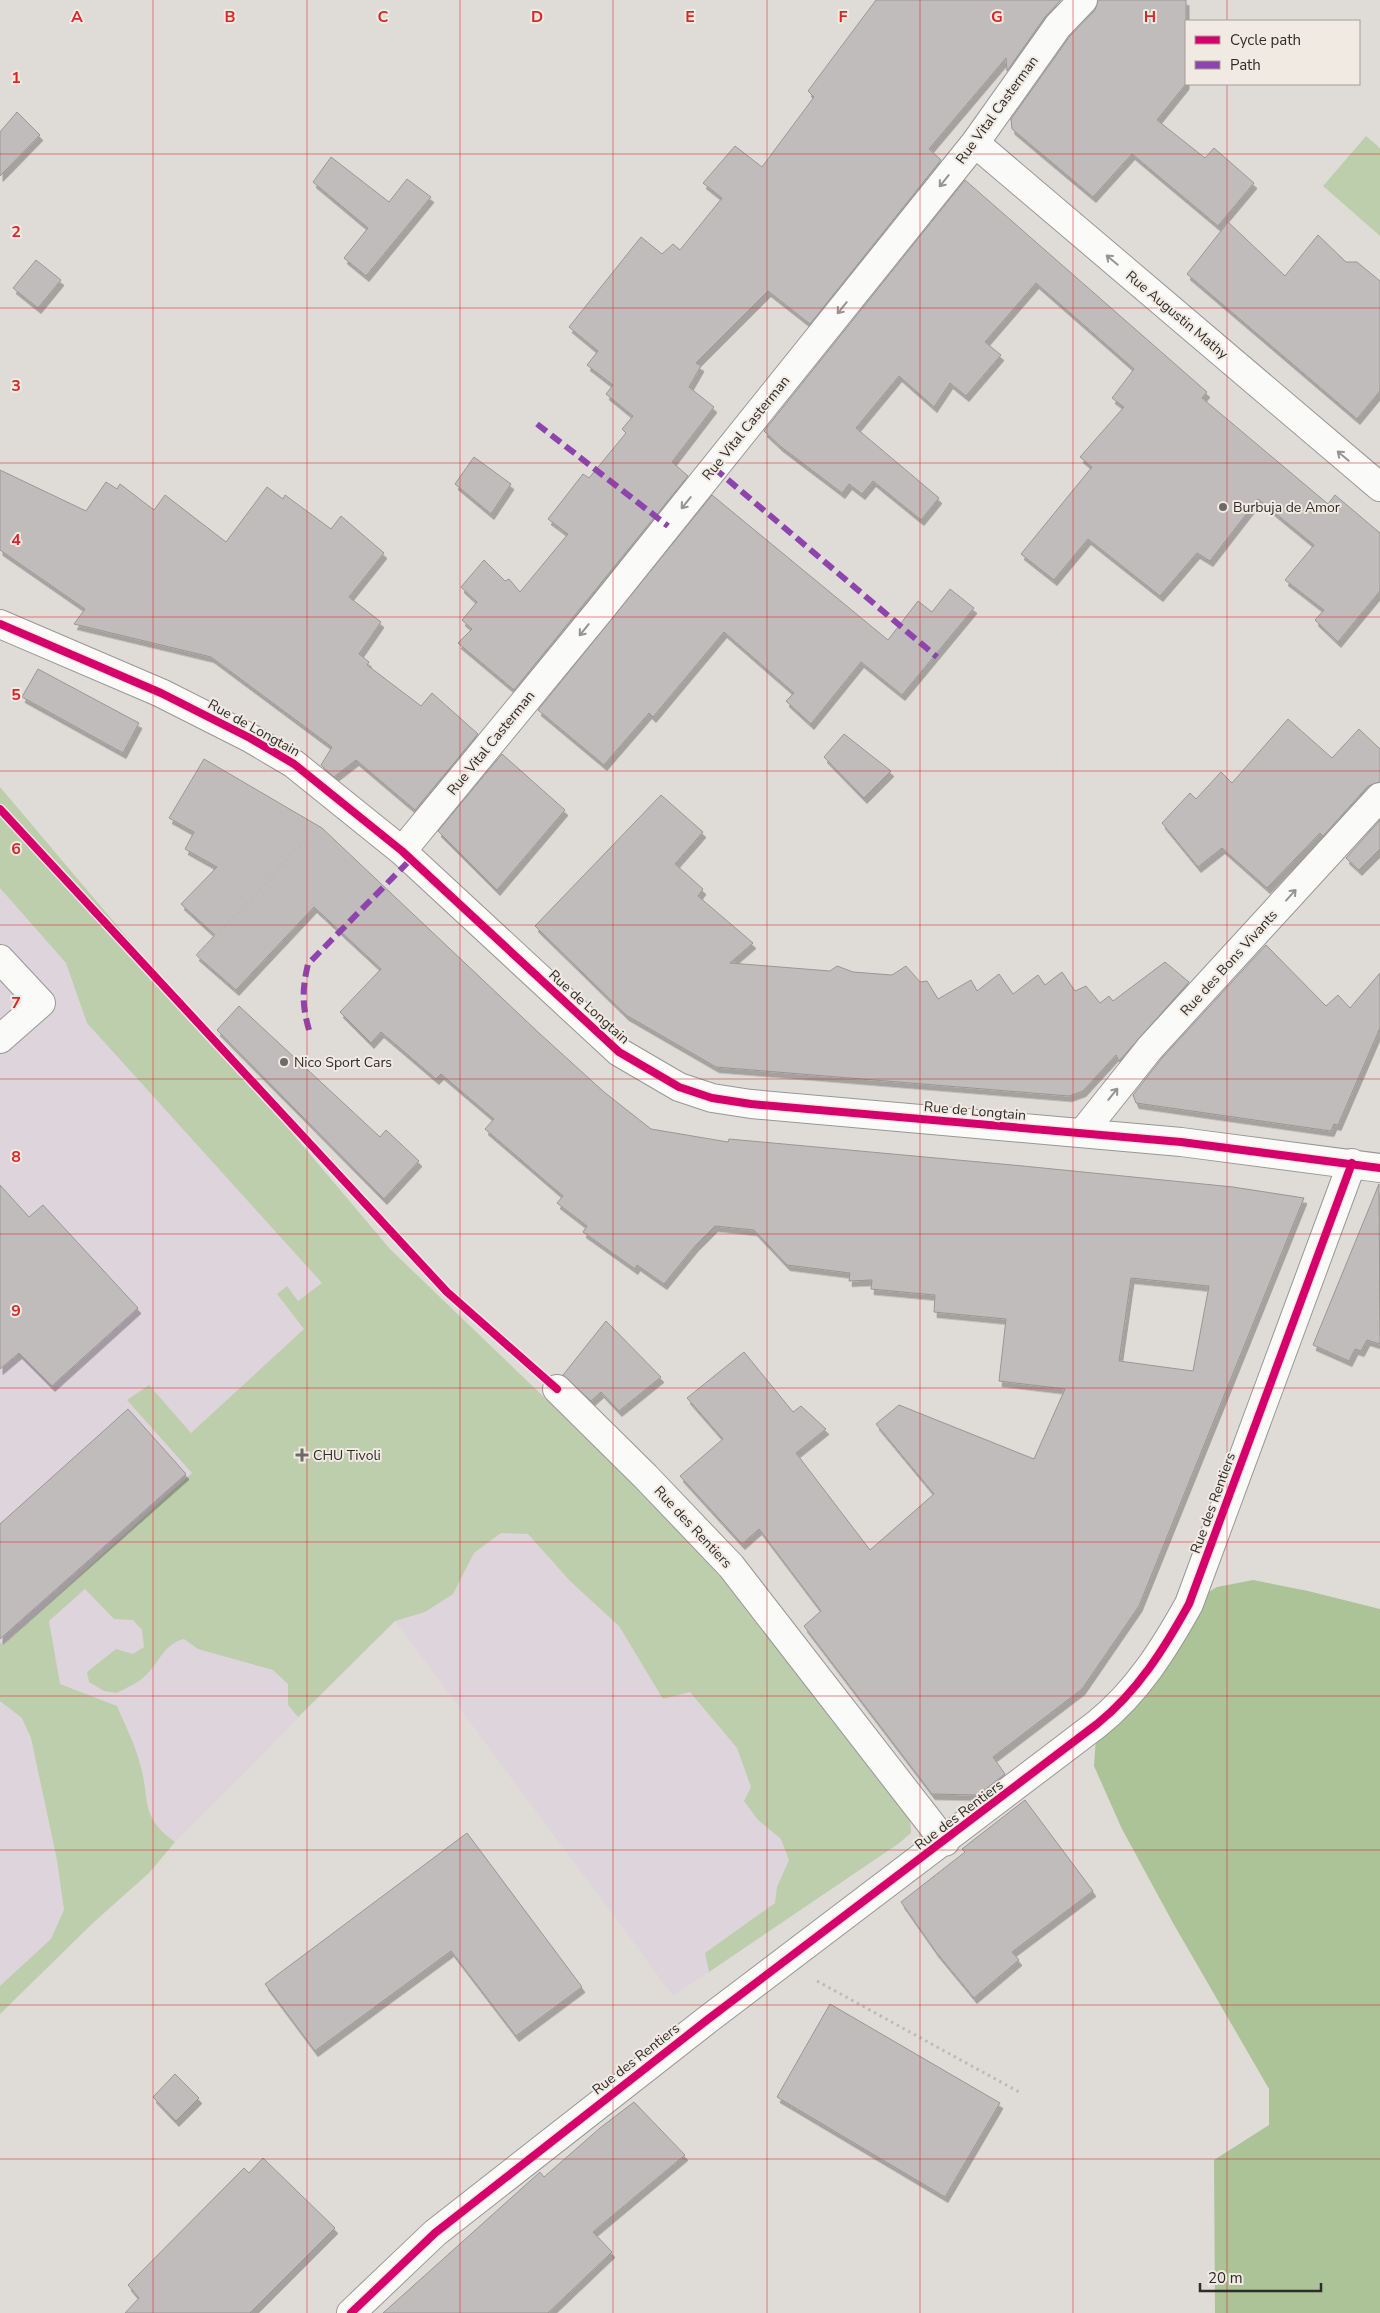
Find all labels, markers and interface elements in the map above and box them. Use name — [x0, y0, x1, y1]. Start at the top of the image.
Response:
text: A — [71, 6, 83, 28]
text: B — [224, 6, 236, 28]
text: C — [378, 6, 389, 28]
text: D — [531, 6, 543, 28]
text: E — [685, 6, 695, 28]
text: F — [839, 6, 848, 28]
text: G — [991, 6, 1003, 28]
text: H — [1144, 6, 1156, 28]
legend — [1185, 20, 1360, 85]
text: Cycle path — [1230, 30, 1301, 50]
street label: Rue Vital Casterman — [951, 52, 1043, 168]
text: Path — [1230, 55, 1261, 75]
text: 1 — [11, 67, 21, 89]
one-way arrow — [939, 174, 950, 187]
text: 2 — [11, 221, 21, 243]
one-way arrow — [1106, 254, 1119, 266]
street label: Rue Augustin Mathy — [1122, 267, 1233, 364]
one-way arrow — [837, 301, 848, 314]
street label: Rue Vital Casterman — [698, 372, 794, 484]
text: 3 — [11, 375, 21, 397]
one-way arrow — [1337, 451, 1350, 462]
one-way arrow — [681, 496, 691, 510]
place label: Burbuja de Amor — [1233, 498, 1340, 517]
marker: Burbuja de Amor — [1217, 501, 1229, 513]
text: 4 — [11, 529, 21, 551]
one-way arrow — [579, 623, 590, 636]
text: 5 — [11, 684, 21, 706]
street label: Rue Vital Casterman — [443, 687, 539, 799]
street label: Rue de Longtain — [205, 695, 303, 761]
text: 6 — [11, 838, 21, 860]
one-way arrow — [1285, 888, 1297, 901]
street label: Rue des Bons Vivants — [1176, 906, 1282, 1020]
street label: Rue de Longtain — [545, 966, 633, 1048]
text: 7 — [11, 992, 21, 1014]
place label: Nico Sport Cars — [294, 1053, 392, 1072]
marker: Nico Sport Cars — [278, 1056, 290, 1068]
one-way arrow — [1108, 1088, 1119, 1101]
street label: Rue de Longtain — [923, 1097, 1027, 1125]
text: 8 — [11, 1146, 21, 1168]
text: 9 — [11, 1300, 21, 1322]
place label: CHU Tivoli — [313, 1446, 381, 1465]
marker: CHU Tivoli — [295, 1448, 309, 1462]
street label: Rue des Rentiers — [1186, 1450, 1240, 1556]
street label: Rue des Rentiers — [650, 1482, 736, 1572]
street label: Rue des Rentiers — [911, 1775, 1007, 1855]
street label: Rue des Rentiers — [588, 2019, 684, 2099]
scale bar — [1200, 2260, 1321, 2292]
text: 20 m — [1208, 2268, 1243, 2288]

